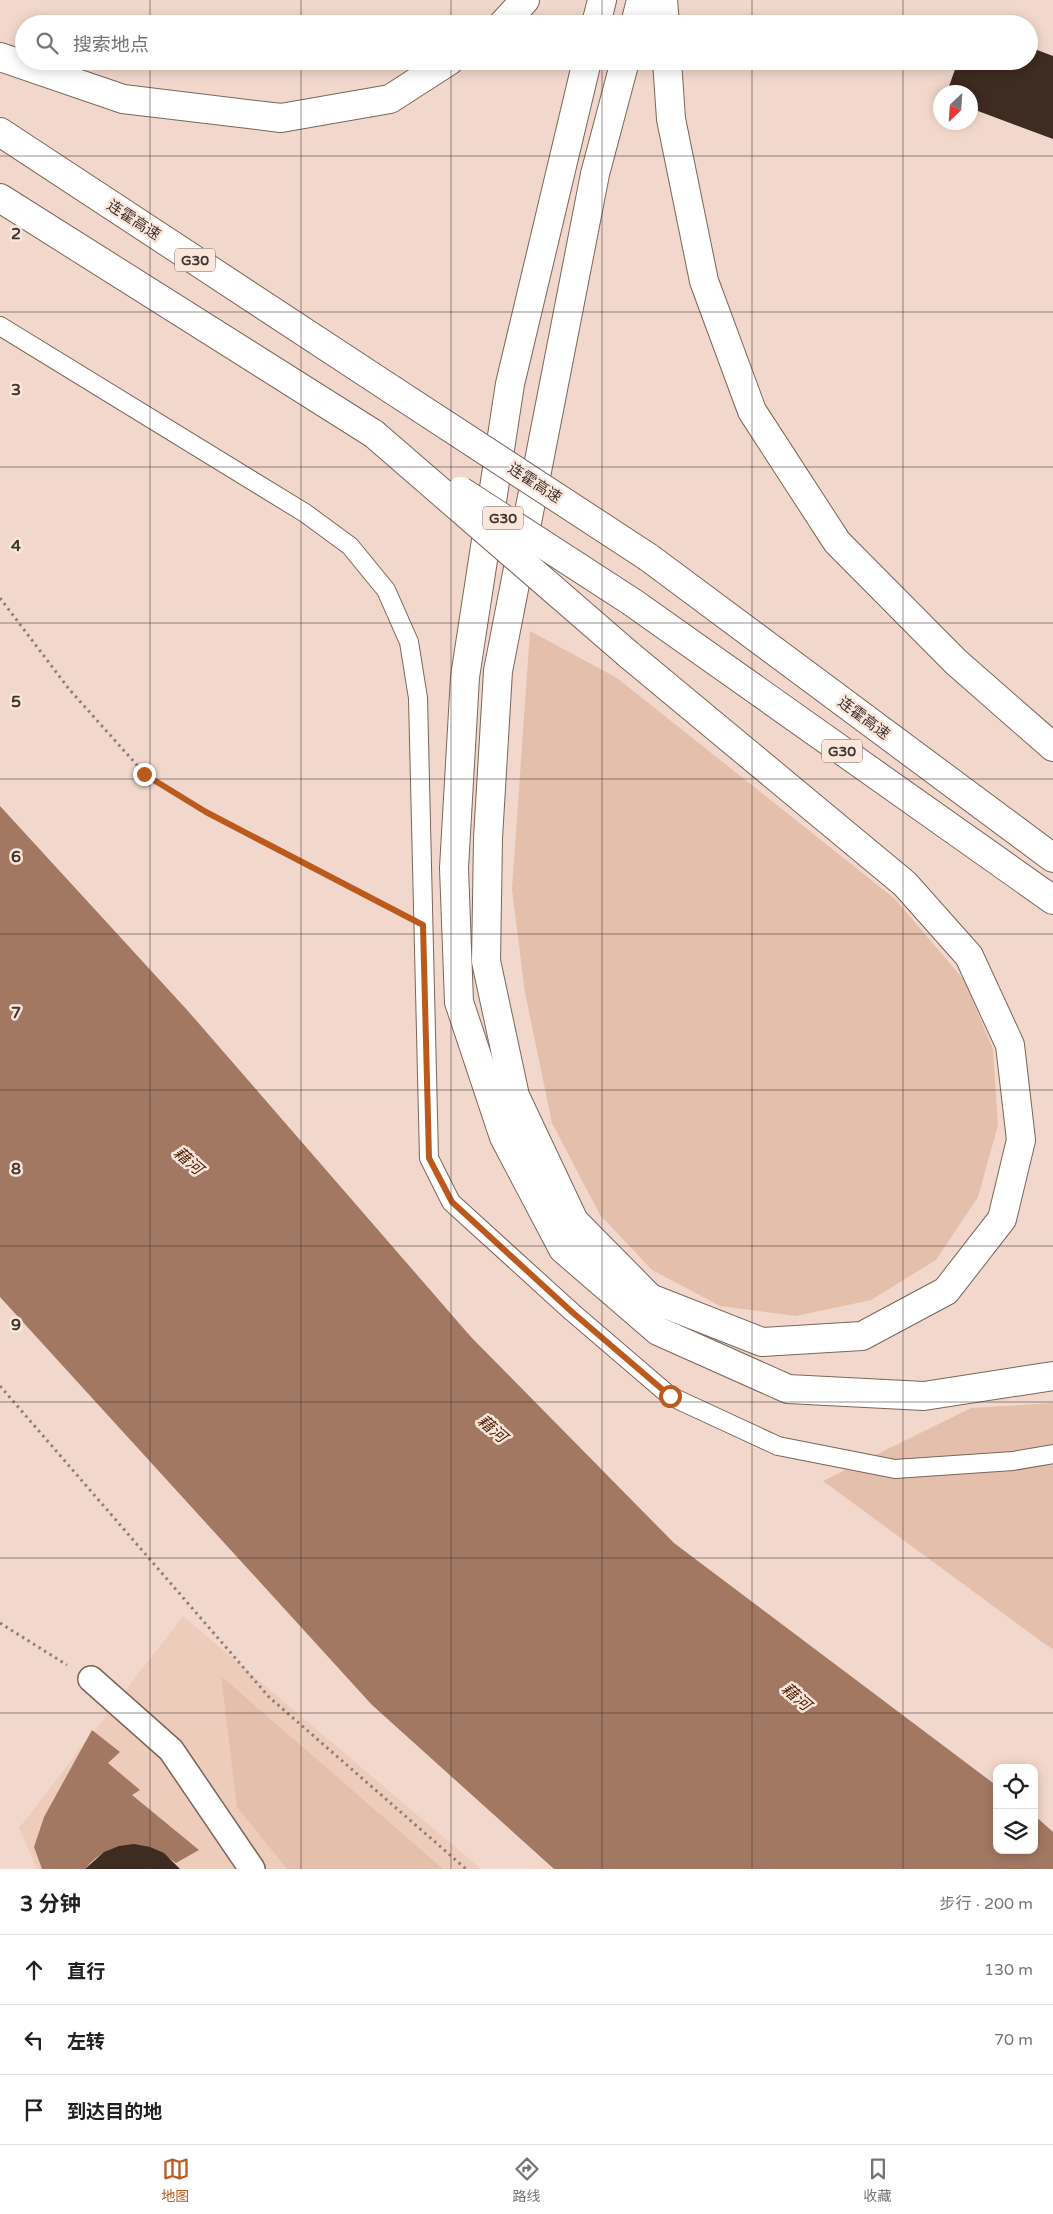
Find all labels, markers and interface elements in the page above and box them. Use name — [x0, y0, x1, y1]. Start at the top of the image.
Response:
search box — [15, 15, 1038, 70]
icon: search — [33, 29, 61, 57]
text: 搜索地点 — [73, 34, 149, 56]
north arrow — [933, 85, 978, 130]
street label: 连霍高速 — [104, 196, 164, 244]
text: 2 — [11, 224, 21, 244]
road number: G30 — [175, 248, 215, 272]
text: 3 — [11, 380, 21, 400]
street label: 连霍高速 — [505, 459, 565, 507]
road number: G30 — [483, 506, 523, 530]
text: 4 — [11, 536, 21, 556]
text: 5 — [11, 692, 21, 712]
street label: 连霍高速 — [835, 693, 893, 743]
road number: G30 — [822, 739, 862, 762]
route end — [133, 763, 156, 786]
text: 6 — [11, 847, 21, 867]
text: 7 — [11, 1003, 21, 1023]
water label: 藉河 — [169, 1143, 209, 1181]
text: 8 — [11, 1159, 21, 1179]
text: 9 — [11, 1315, 21, 1335]
route start — [659, 1385, 682, 1408]
water label: 藉河 — [473, 1411, 513, 1449]
water label: 藉河 — [777, 1679, 817, 1717]
map controls — [993, 1764, 1038, 1854]
button: locate — [993, 1764, 1038, 1809]
button: layers — [993, 1809, 1038, 1854]
text: 3 分钟 — [20, 1892, 81, 1917]
text: 步行 · 200 m — [940, 1894, 1033, 1914]
icon: ahead — [20, 1956, 48, 1984]
text: 130 m — [984, 1960, 1033, 1980]
text: 直行 — [67, 1961, 105, 1983]
icon: left — [20, 2026, 48, 2054]
text: 70 m — [994, 2030, 1033, 2050]
text: 左转 — [67, 2031, 105, 2053]
icon: arrive — [20, 2096, 48, 2124]
text: 到达目的地 — [67, 2101, 162, 2123]
tab: 地图 — [162, 2155, 190, 2205]
tab: 路线 — [513, 2155, 541, 2205]
tab: 收藏 — [864, 2155, 892, 2205]

